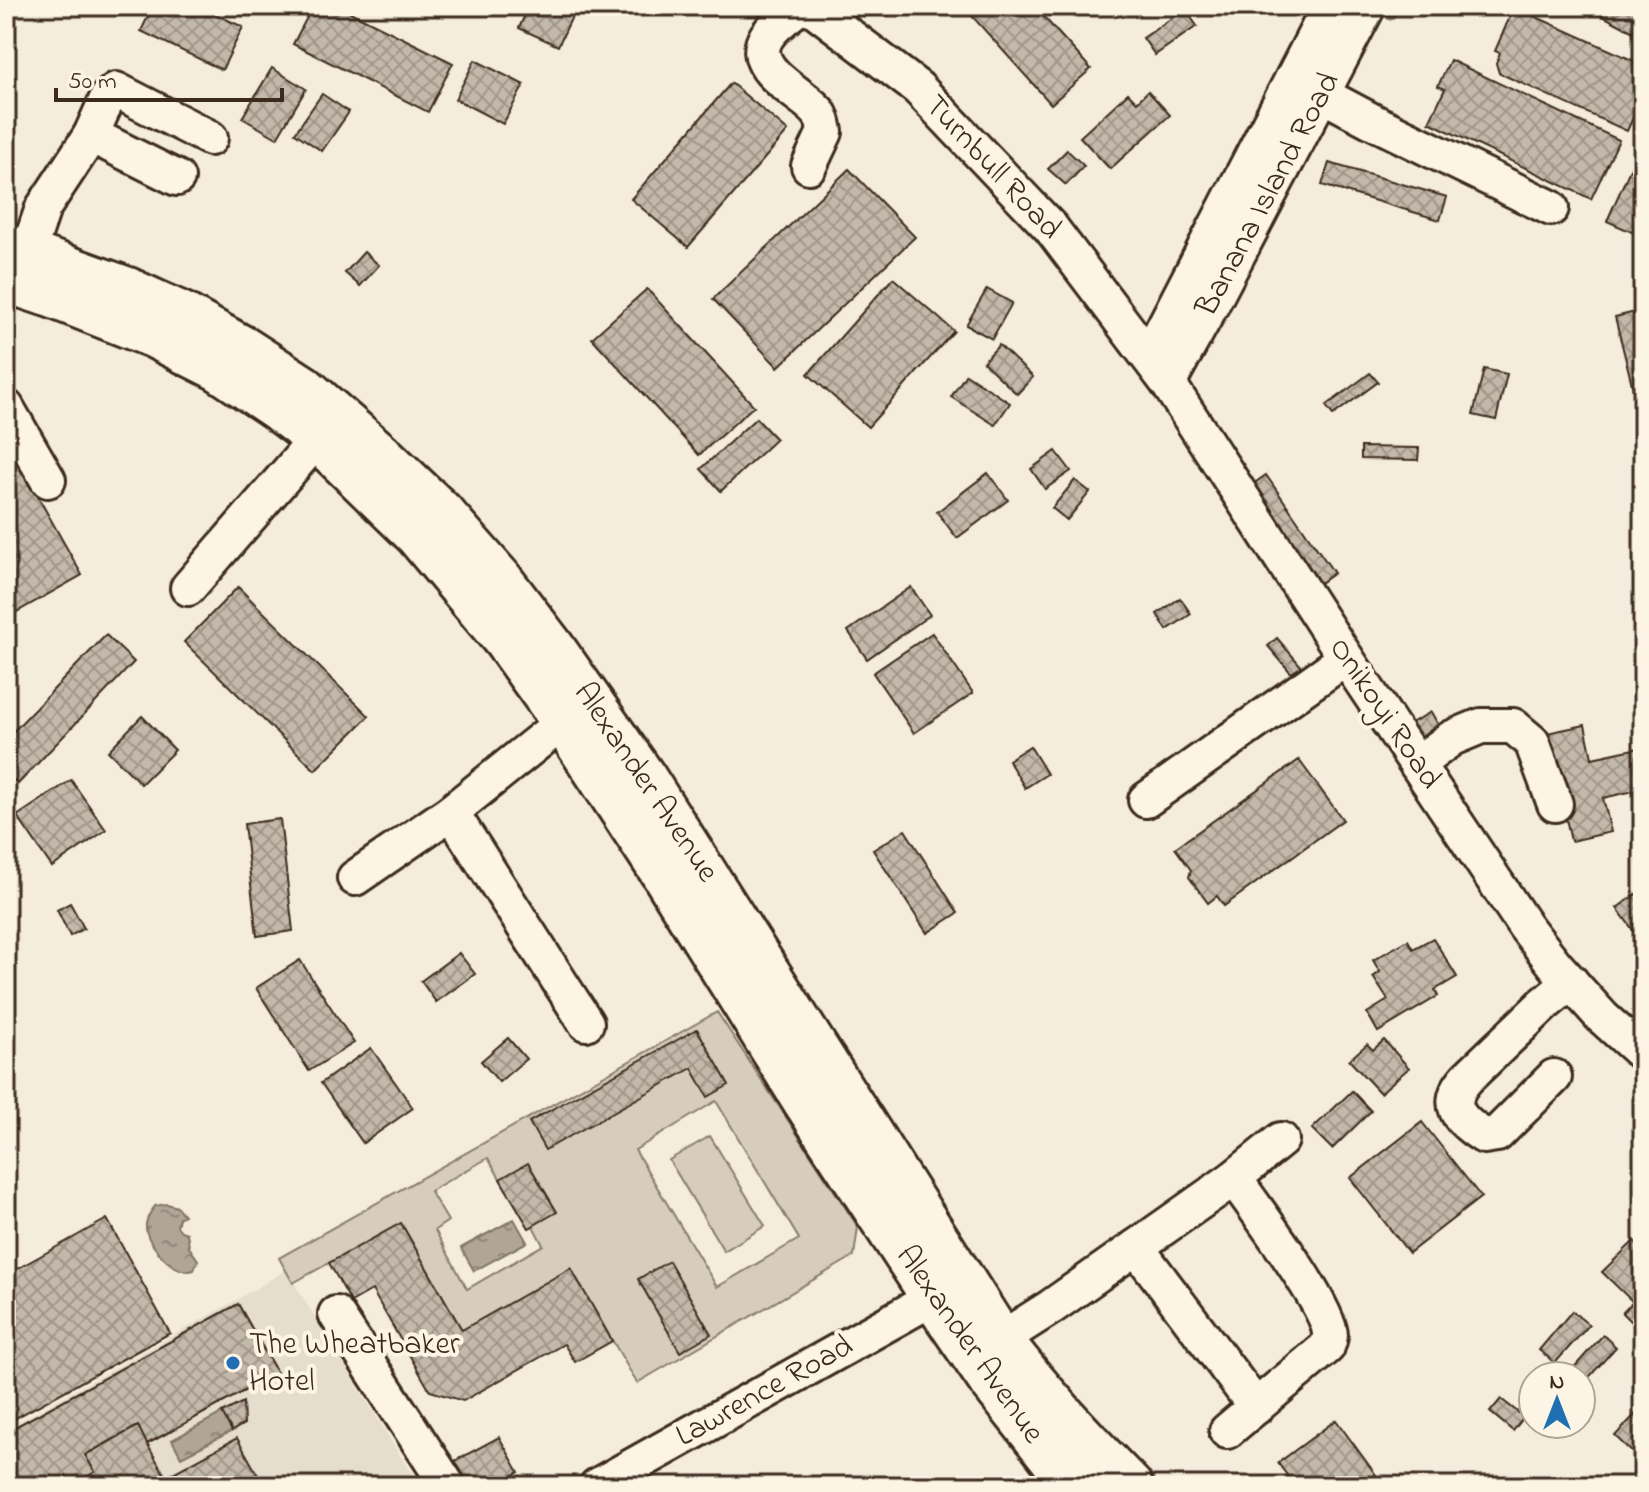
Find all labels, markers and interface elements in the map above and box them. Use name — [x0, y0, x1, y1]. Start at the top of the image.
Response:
scale bar — [56, 52, 282, 102]
street label: Banana Island Road — [1184, 64, 1353, 326]
text: 50 m — [68, 65, 117, 100]
street label: Turnbull Road — [912, 85, 1072, 251]
street label: Onikoyi Road — [1316, 629, 1452, 799]
street label: Alexander Avenue — [560, 673, 730, 893]
street label: Alexander Avenue — [883, 1236, 1055, 1454]
place label: The Wheatbaker Hotel — [249, 1322, 460, 1406]
street label: Lawrence Road — [668, 1324, 862, 1460]
marker: The Wheatbaker Hotel — [224, 1354, 242, 1372]
north arrow — [1517, 1360, 1597, 1440]
text: N — [1550, 1367, 1564, 1399]

